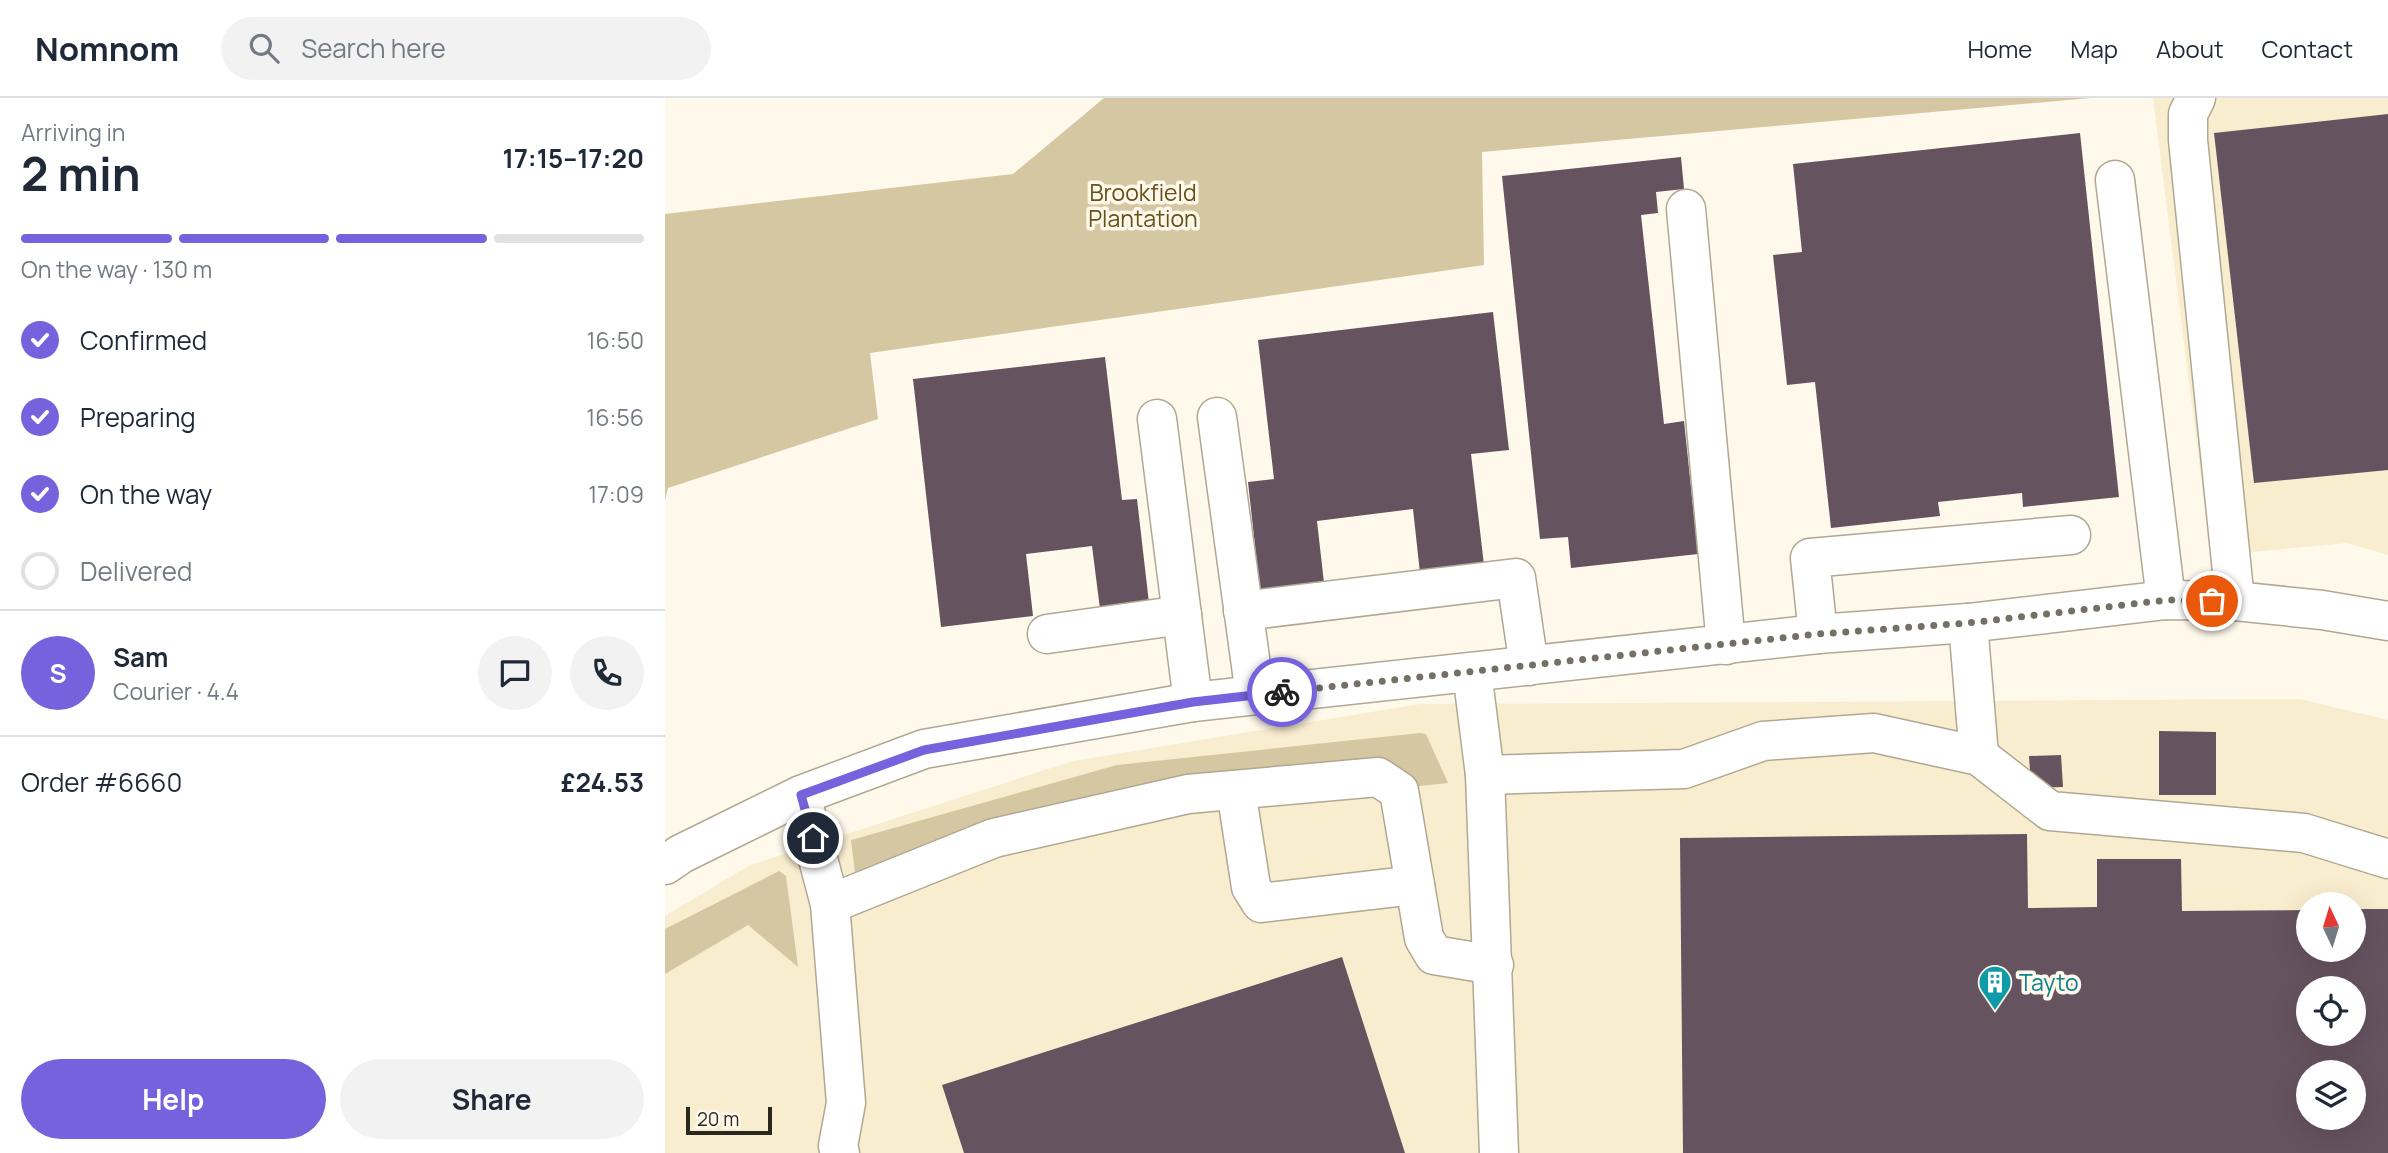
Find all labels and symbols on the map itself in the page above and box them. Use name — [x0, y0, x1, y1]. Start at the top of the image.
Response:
park label: Brookfield Plantation — [1088, 176, 1198, 234]
pin — [2182, 571, 2242, 631]
courier — [1247, 657, 1317, 727]
pin — [783, 808, 843, 868]
north arrow — [2296, 892, 2366, 962]
building icon: Tayto — [1976, 963, 2014, 1012]
place label: Tayto — [2019, 966, 2079, 998]
scale bar — [686, 1104, 772, 1136]

